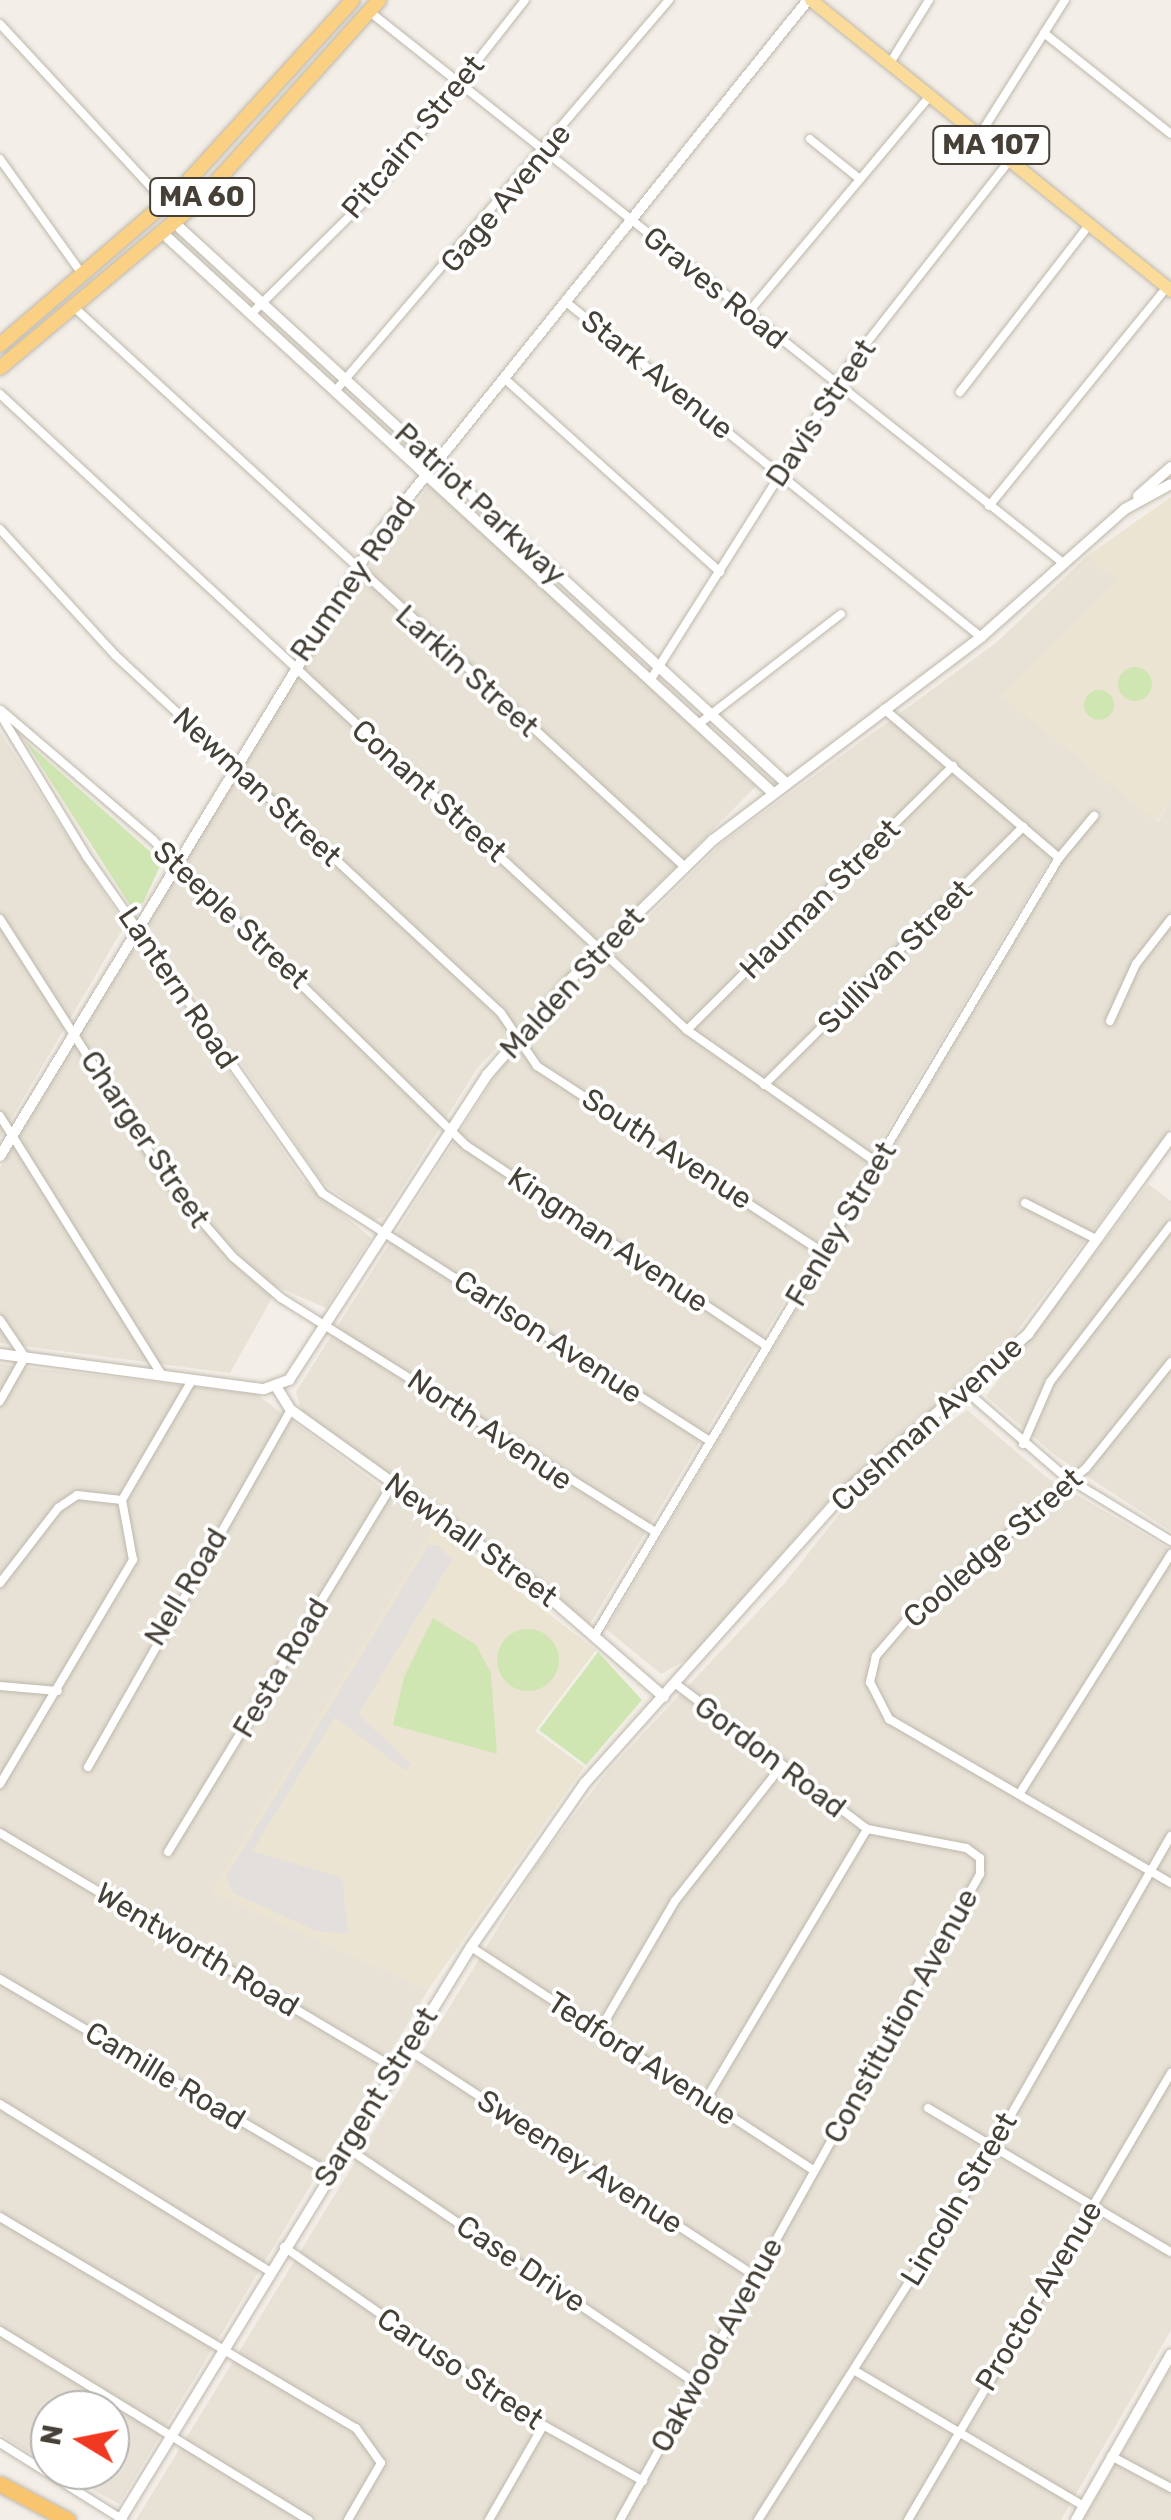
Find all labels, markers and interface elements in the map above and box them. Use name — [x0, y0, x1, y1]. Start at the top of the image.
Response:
street label: Pitcairn Street — [334, 48, 492, 226]
street label: Gage Avenue — [433, 116, 579, 280]
road number: MA 107 — [931, 122, 1051, 168]
road number: MA 60 — [147, 174, 257, 220]
street label: Graves Road — [636, 219, 794, 357]
street label: Stark Avenue — [573, 302, 741, 448]
street label: Davis Street — [758, 332, 884, 494]
street label: Patriot Parkway — [387, 416, 573, 592]
street label: Rumney Road — [283, 489, 423, 669]
street label: Larkin Street — [388, 597, 546, 745]
street label: Newman Street — [165, 700, 349, 874]
street label: Conant Street — [344, 712, 514, 870]
street label: Hauman Street — [732, 811, 908, 987]
street label: Steeple Street — [146, 834, 316, 996]
street label: Sullivan Street — [810, 872, 980, 1042]
street label: Lantern Road — [111, 900, 245, 1076]
street label: Malden Street — [492, 900, 652, 1066]
street label: Charger Street — [72, 1044, 218, 1234]
street label: South Avenue — [575, 1080, 759, 1218]
street label: Fenley Street — [778, 1135, 904, 1313]
street label: Kingman Avenue — [500, 1159, 716, 1321]
street label: Carlson Avenue — [447, 1262, 649, 1412]
street label: Cushman Avenue — [824, 1329, 1030, 1519]
street label: North Avenue — [400, 1361, 580, 1499]
street label: Cooledge Street — [896, 1461, 1090, 1635]
street label: Newhall Street — [378, 1465, 564, 1615]
street label: Nell Road — [137, 1522, 235, 1652]
street label: Festa Road — [225, 1592, 337, 1744]
street label: Gordon Road — [687, 1688, 853, 1826]
street label: Wentworth Road — [89, 1875, 305, 2025]
street label: Constitution Avenue — [816, 1882, 986, 2150]
street label: Tedford Avenue — [540, 1984, 744, 2134]
street label: Sargent Street — [306, 2001, 446, 2193]
street label: Camille Road — [78, 2014, 252, 2138]
street label: Sweeney Avenue — [470, 2082, 690, 2242]
street label: Lincoln Street — [893, 2106, 1025, 2292]
street label: Proctor Avenue — [968, 2194, 1110, 2398]
street label: Case Drive — [450, 2208, 592, 2320]
street label: Oakwood Avenue — [643, 2231, 791, 2459]
street label: Caruso Street — [370, 2300, 550, 2438]
north arrow — [30, 2390, 130, 2490]
text: N — [34, 2422, 70, 2448]

